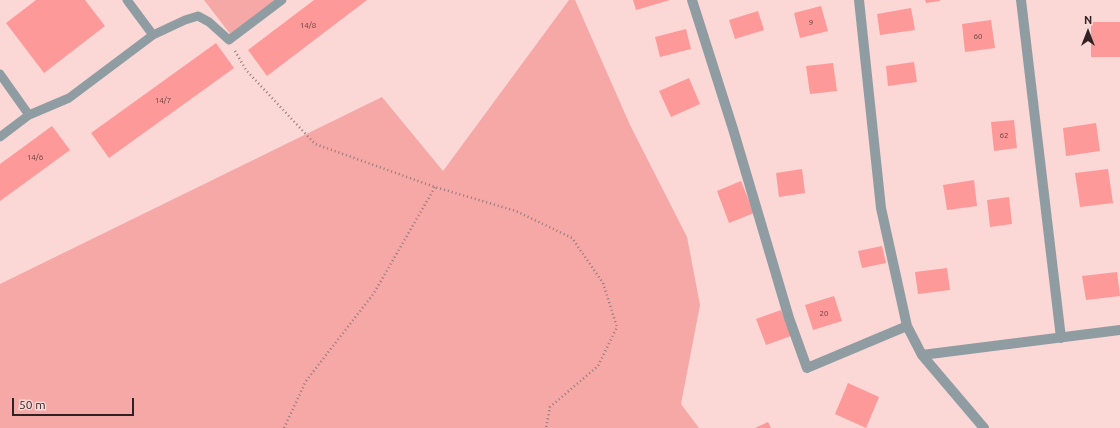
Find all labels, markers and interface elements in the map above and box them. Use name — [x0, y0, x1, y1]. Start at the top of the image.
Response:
north arrow — [1068, 12, 1108, 52]
text: N — [1084, 14, 1092, 26]
house number: 9 — [809, 17, 813, 27]
house number: 14/8 — [300, 20, 316, 30]
house number: 60 — [973, 31, 983, 41]
house number: 14/7 — [155, 95, 171, 105]
house number: 62 — [999, 130, 1009, 140]
house number: 14/6 — [27, 152, 43, 162]
house number: 20 — [819, 308, 829, 318]
scale bar — [14, 390, 136, 416]
text: 50 m — [19, 398, 46, 411]

